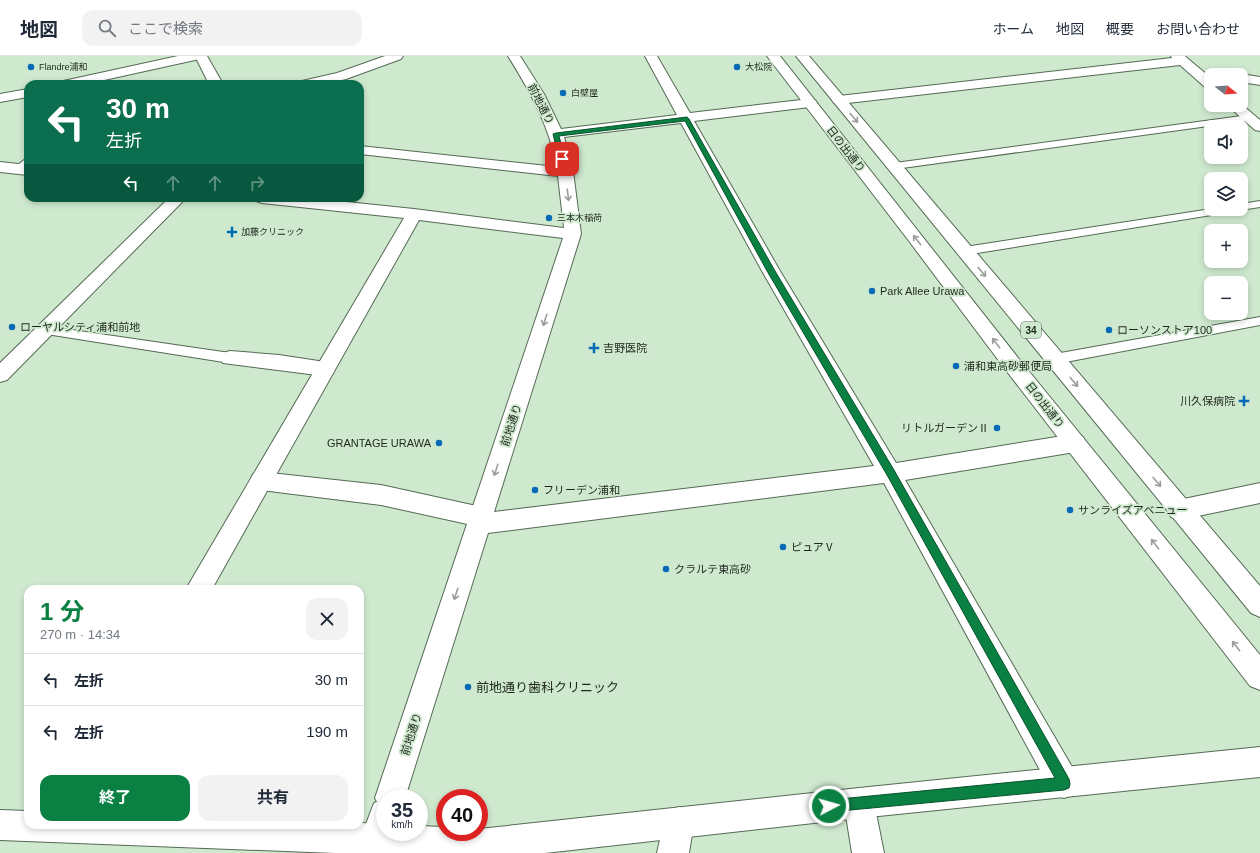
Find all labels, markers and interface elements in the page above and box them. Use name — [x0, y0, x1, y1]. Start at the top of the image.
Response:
search box — [82, 10, 362, 46]
icon: search — [96, 17, 118, 39]
text: 地図 — [20, 19, 58, 40]
text: ここで検索 — [128, 20, 203, 37]
text: ホーム — [992, 21, 1034, 37]
text: 地図 — [1056, 21, 1084, 37]
text: 概要 — [1106, 21, 1134, 37]
text: お問い合わせ — [1156, 21, 1240, 37]
place label: Flandre浦和 — [39, 61, 88, 72]
marker: Flandre浦和 — [26, 62, 36, 72]
marker: 大松院 — [732, 62, 742, 72]
place label: 大松院 — [745, 62, 772, 72]
north arrow — [1204, 68, 1248, 112]
map controls — [1204, 68, 1248, 320]
street label: 前地通り — [526, 82, 556, 126]
marker: 白壁屋 — [558, 88, 568, 98]
place label: 白壁屋 — [571, 88, 598, 98]
text: 30 m — [106, 93, 170, 124]
icon: left — [40, 96, 92, 148]
one-way arrow — [849, 113, 858, 123]
button: sound — [1204, 120, 1248, 164]
street label: 日の出通り — [824, 124, 868, 174]
text: 左折 — [106, 131, 142, 151]
pin — [545, 142, 579, 176]
icon: arrive — [551, 148, 573, 170]
icon: left — [120, 172, 142, 194]
icon: ahead — [162, 172, 184, 194]
icon: ahead — [204, 172, 226, 194]
icon: right — [246, 172, 268, 194]
button: layers — [1204, 172, 1248, 216]
one-way arrow — [564, 188, 572, 201]
marker: 三本木稲荷 — [544, 213, 554, 223]
place label: 三本木稲荷 — [557, 213, 602, 223]
button: + — [1204, 224, 1248, 268]
marker: 加藤クリニック — [226, 226, 238, 238]
place label: 加藤クリニック — [241, 227, 304, 237]
one-way arrow — [913, 234, 922, 245]
one-way arrow — [978, 266, 987, 277]
button: − — [1204, 276, 1248, 320]
place label: Park Allee Urawa — [880, 285, 965, 297]
marker: Park Allee Urawa — [867, 286, 877, 296]
one-way arrow — [541, 313, 548, 326]
place label: ローヤルシティ浦和前地 — [20, 321, 140, 333]
marker: ローヤルシティ浦和前地 — [7, 322, 17, 332]
road number: 34 — [1021, 322, 1041, 338]
place label: ローソンストア100 — [1117, 324, 1212, 336]
marker: ローソンストア100 — [1104, 325, 1114, 335]
one-way arrow — [992, 338, 1001, 349]
marker: 吉野医院 — [588, 342, 600, 354]
place label: 吉野医院 — [603, 342, 647, 354]
place label: 浦和東高砂郵便局 — [964, 360, 1052, 372]
marker: 浦和東高砂郵便局 — [951, 361, 961, 371]
one-way arrow — [1070, 377, 1079, 388]
street label: 日の出通り — [1023, 380, 1067, 430]
place label: 川久保病院 — [1180, 395, 1235, 407]
marker: 川久保病院 — [1238, 395, 1250, 407]
street label: 前地通り — [498, 402, 524, 448]
place label: リトルガーデンⅡ — [901, 422, 989, 434]
marker: リトルガーデンⅡ — [992, 423, 1002, 433]
place label: GRANTAGE URAWA — [327, 437, 432, 449]
marker: GRANTAGE URAWA — [434, 438, 444, 448]
one-way arrow — [492, 464, 500, 476]
one-way arrow — [1153, 477, 1162, 488]
place label: フリーデン浦和 — [543, 484, 620, 496]
marker: フリーデン浦和 — [530, 485, 540, 495]
place label: サンライズアベニュー — [1078, 504, 1187, 516]
marker: サンライズアベニュー — [1065, 505, 1075, 515]
one-way arrow — [1150, 539, 1159, 550]
place label: ピュアⅤ — [791, 541, 835, 553]
marker: ピュアⅤ — [778, 542, 788, 552]
place label: クラルテ東高砂 — [674, 563, 751, 575]
marker: クラルテ東高砂 — [661, 564, 671, 574]
one-way arrow — [452, 587, 459, 600]
text: 1 分 — [40, 598, 84, 625]
button: close — [306, 598, 348, 640]
text: 270 m · 14:34 — [40, 627, 120, 642]
one-way arrow — [1231, 640, 1240, 651]
icon: left — [40, 669, 62, 691]
text: 30 m — [315, 671, 348, 688]
text: 左折 — [74, 672, 104, 689]
place label: 前地通り歯科クリニック — [476, 680, 619, 695]
marker: 前地通り歯科クリニック — [463, 682, 473, 692]
street label: 前地通り — [398, 711, 424, 757]
icon: left — [40, 721, 62, 743]
text: 190 m — [306, 723, 348, 740]
text: 左折 — [74, 724, 104, 741]
button: 終了 — [40, 775, 190, 821]
button: 共有 — [198, 775, 348, 821]
position arrow — [808, 785, 850, 827]
speed limit sign: 40 — [436, 789, 488, 841]
text: 35 — [391, 799, 413, 821]
text: km/h — [391, 819, 413, 830]

